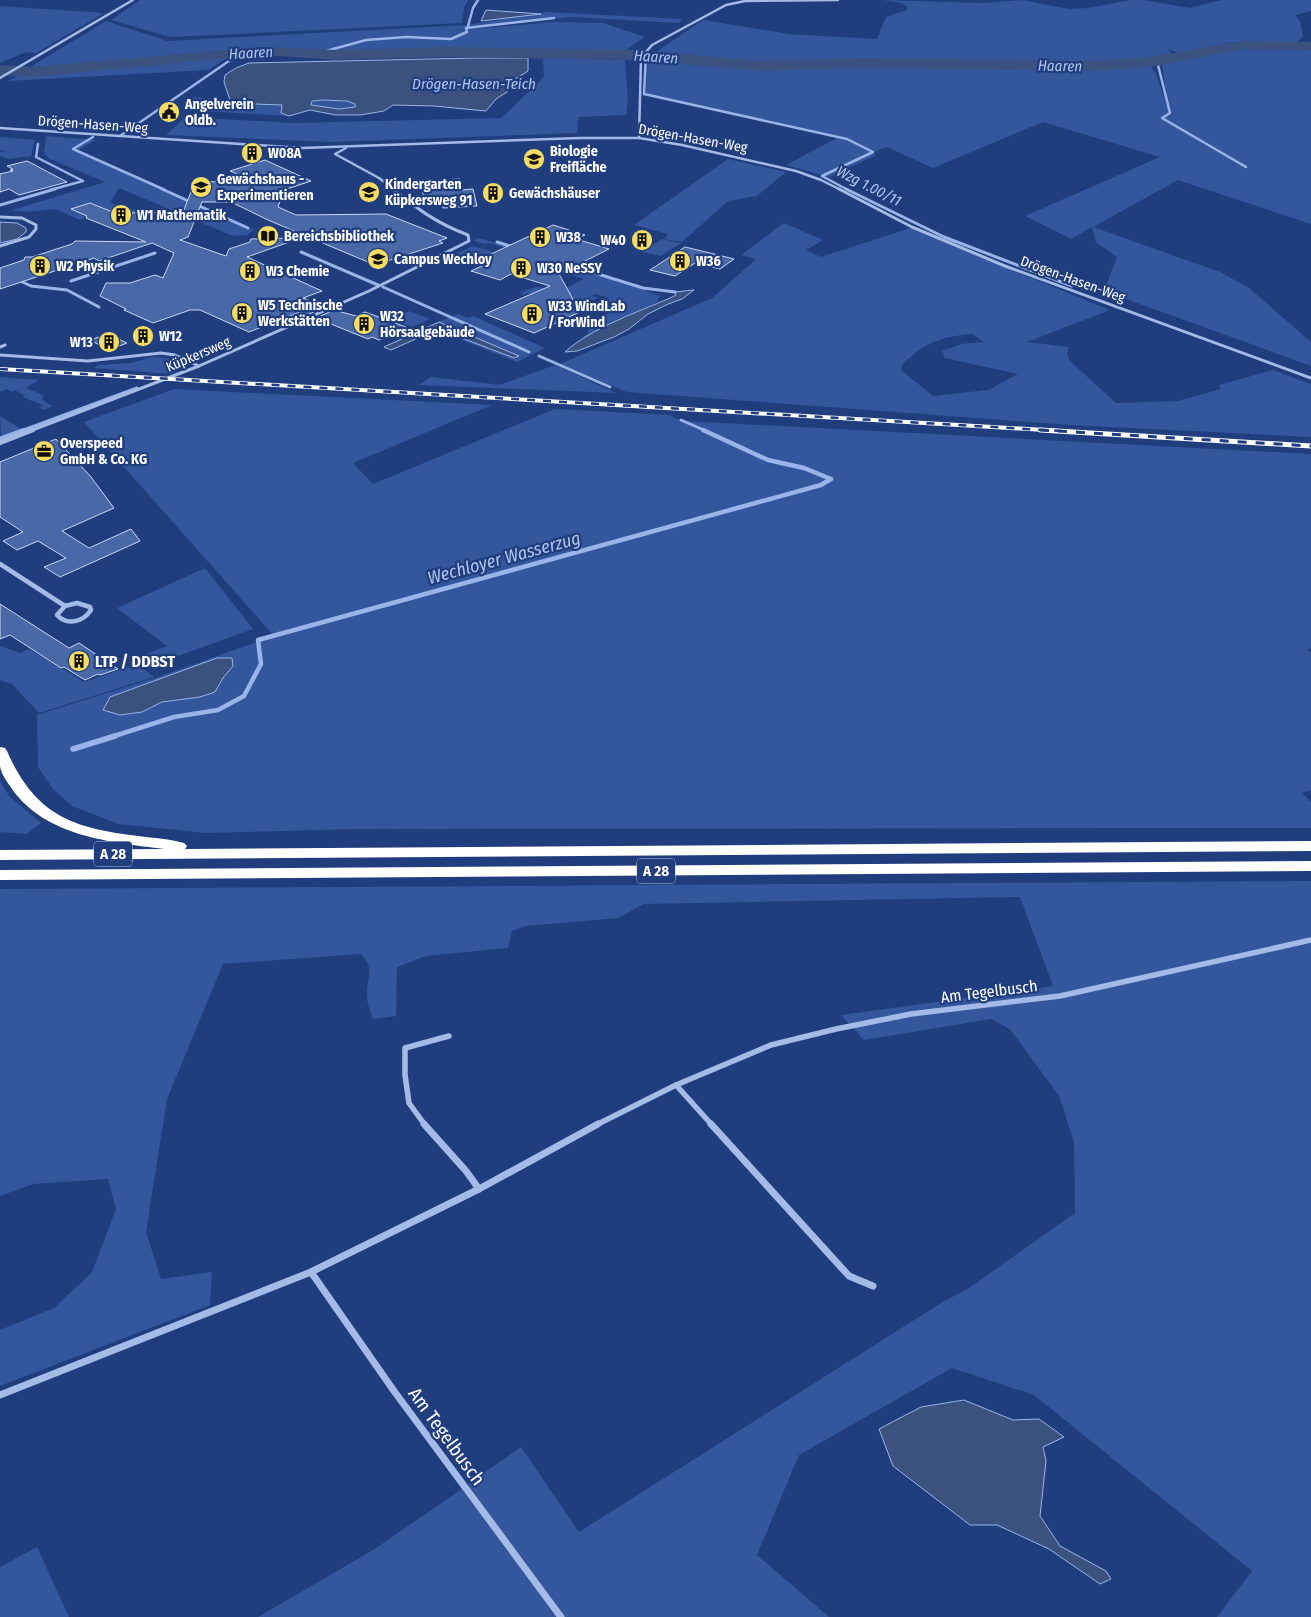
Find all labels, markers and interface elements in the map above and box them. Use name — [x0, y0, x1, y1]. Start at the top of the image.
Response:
water label: Haaren — [228, 43, 274, 63]
water label: Haaren — [633, 46, 679, 68]
water label: Haaren — [1038, 57, 1082, 75]
water label: Drögen-Hasen-Teich — [412, 75, 536, 93]
place label: Angelverein Oldb. — [184, 96, 254, 129]
public building icon: Angelverein Oldb. — [157, 100, 181, 124]
street label: Drögen-Hasen-Weg — [37, 112, 149, 137]
street label: Drögen-Hasen-Weg — [637, 121, 749, 157]
building icon: W08A — [240, 141, 264, 165]
place label: Biologie Freifläche — [550, 143, 607, 176]
place label: W08A — [268, 145, 302, 162]
school or university icon: Biologie Freifläche — [522, 147, 546, 171]
water label: Wzg 1.00/11 — [834, 162, 905, 210]
place label: Gewächshaus - Experimentieren — [217, 171, 314, 204]
school or university icon: Gewächshaus - Experimentieren — [189, 175, 213, 199]
place label: Kindergarten Küpkersweg 91 — [385, 176, 472, 209]
school or university icon: Kindergarten Küpkersweg 91 — [357, 180, 381, 204]
building icon: Gewächshäuser — [481, 181, 505, 205]
place label: Gewächshäuser — [509, 185, 601, 202]
building icon: W1 Mathematik — [109, 203, 133, 227]
place label: W1 Mathematik — [137, 207, 227, 224]
library icon: Bereichsbibliothek — [256, 224, 280, 248]
building icon: W38 — [528, 225, 552, 249]
place label: Bereichsbibliothek — [284, 228, 395, 245]
building icon: W40 — [630, 228, 654, 252]
place label: W38 — [556, 229, 581, 246]
place label: W40 — [600, 232, 626, 249]
school or university icon: Campus Wechloy — [366, 247, 390, 271]
building icon: W36 — [668, 249, 692, 273]
place label: Campus Wechloy — [394, 251, 492, 268]
place label: W36 — [696, 253, 721, 270]
street label: Drögen-Hasen-Weg — [1018, 253, 1128, 306]
building icon: W2 Physik — [28, 254, 52, 278]
building icon: W30 NeSSY — [509, 256, 533, 280]
place label: W2 Physik — [56, 258, 115, 275]
building icon: W3 Chemie — [238, 259, 262, 283]
place label: W30 NeSSY — [537, 260, 603, 277]
place label: W3 Chemie — [266, 263, 329, 280]
place label: W5 Technische Werkstätten — [258, 297, 343, 330]
place label: W33 WindLab / ForWind — [548, 298, 626, 331]
building icon: W5 Technische Werkstätten — [230, 301, 254, 325]
building icon: W33 WindLab / ForWind — [520, 302, 544, 326]
place label: W32 Hörsaalgebäude — [380, 308, 475, 341]
building icon: W32 Hörsaalgebäude — [352, 312, 376, 336]
building icon: W12 — [131, 324, 155, 348]
place label: W12 — [159, 328, 183, 345]
building icon: W13 — [97, 330, 121, 354]
street label: Küpkersweg — [163, 333, 233, 376]
place label: W13 — [70, 334, 93, 351]
place label: Overspeed GmbH & Co. KG — [60, 435, 147, 468]
office icon: Overspeed GmbH & Co. KG — [32, 439, 56, 463]
water label: Wechloyer Wasserzug — [425, 527, 583, 589]
building icon: LTP / DDBST — [67, 649, 91, 673]
place label: LTP / DDBST — [95, 652, 175, 671]
road number: A 28 — [94, 842, 132, 866]
road number: A 28 — [637, 858, 675, 884]
street label: Am Tegelbusch — [940, 976, 1039, 1007]
street label: Am Tegelbusch — [403, 1383, 490, 1490]

